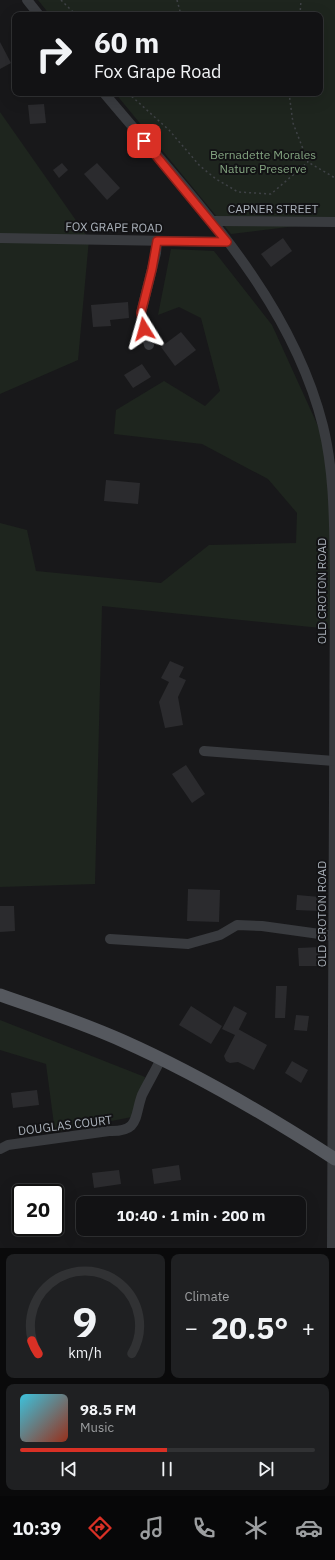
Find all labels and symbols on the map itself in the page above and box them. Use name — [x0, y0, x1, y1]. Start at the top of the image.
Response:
pin — [127, 124, 161, 158]
park label: Bernadette Morales Nature Preserve — [210, 147, 316, 176]
street label: CAPNER STREET — [228, 201, 318, 216]
street label: FOX GRAPE ROAD — [65, 219, 163, 235]
position arrow — [123, 308, 165, 350]
street label: OLD CROTON ROAD — [314, 538, 329, 644]
street label: OLD CROTON ROAD — [314, 861, 329, 967]
street label: DOUGLAS COURT — [17, 1112, 113, 1138]
speed limit sign: 20 — [12, 1184, 64, 1236]

